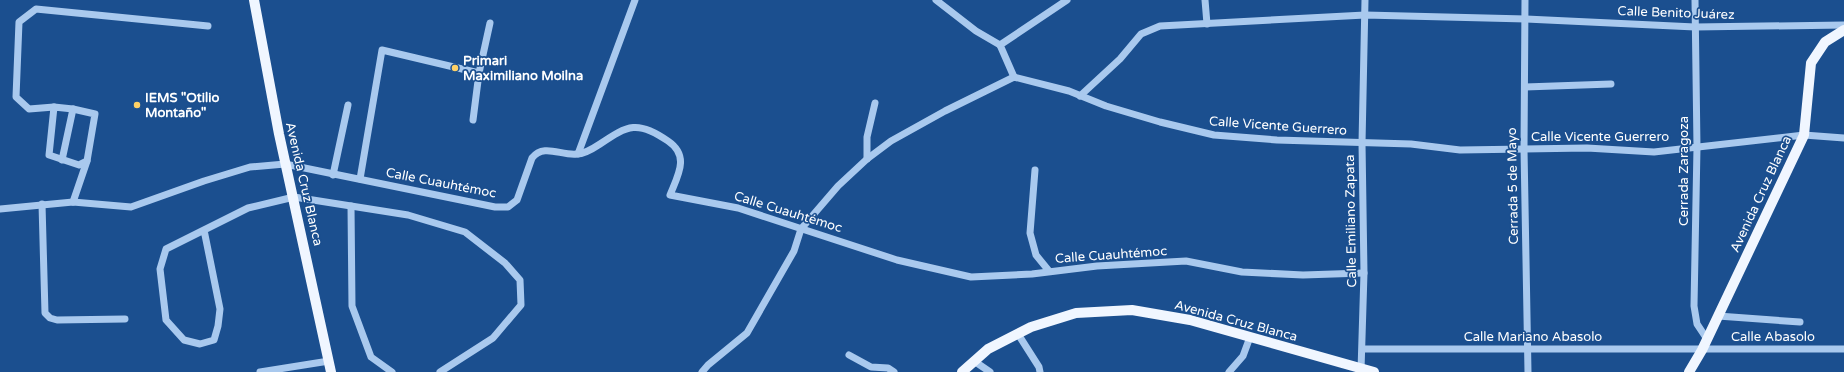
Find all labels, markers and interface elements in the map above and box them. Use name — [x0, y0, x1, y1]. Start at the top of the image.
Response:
street label: Calle Benito Juárez — [1617, 3, 1735, 23]
place label: Primari Maximiliano Moilna — [463, 53, 583, 84]
marker: Primari Maximiliano Moilna — [450, 63, 460, 73]
place label: IEMS "Otilio Montaño" — [145, 90, 220, 121]
marker: IEMS "Otilio Montaño" — [132, 100, 142, 110]
street label: Calle Vicente Guerrero — [1209, 113, 1348, 139]
street label: Cerrada Zaragoza — [1676, 116, 1692, 226]
street label: Avenida Cruz Blanca — [282, 120, 326, 248]
street label: Cerrada 5 de Mayo — [1504, 127, 1522, 245]
street label: Calle Vicente Guerrero — [1531, 129, 1669, 145]
street label: Avenida Cruz Blanca — [1727, 133, 1795, 255]
street label: Calle Emiliano Zapata — [1342, 154, 1360, 288]
street label: Calle Cuauhtémoc — [384, 164, 498, 202]
street label: Calle Cuauhtémoc — [732, 188, 844, 236]
street label: Calle Cuauhtémoc — [1054, 243, 1168, 267]
street label: Avenida Cruz Blanca — [1173, 297, 1299, 345]
street label: Calle Mariano Abasolo — [1464, 329, 1602, 345]
street label: Calle Abasolo — [1731, 329, 1815, 345]

